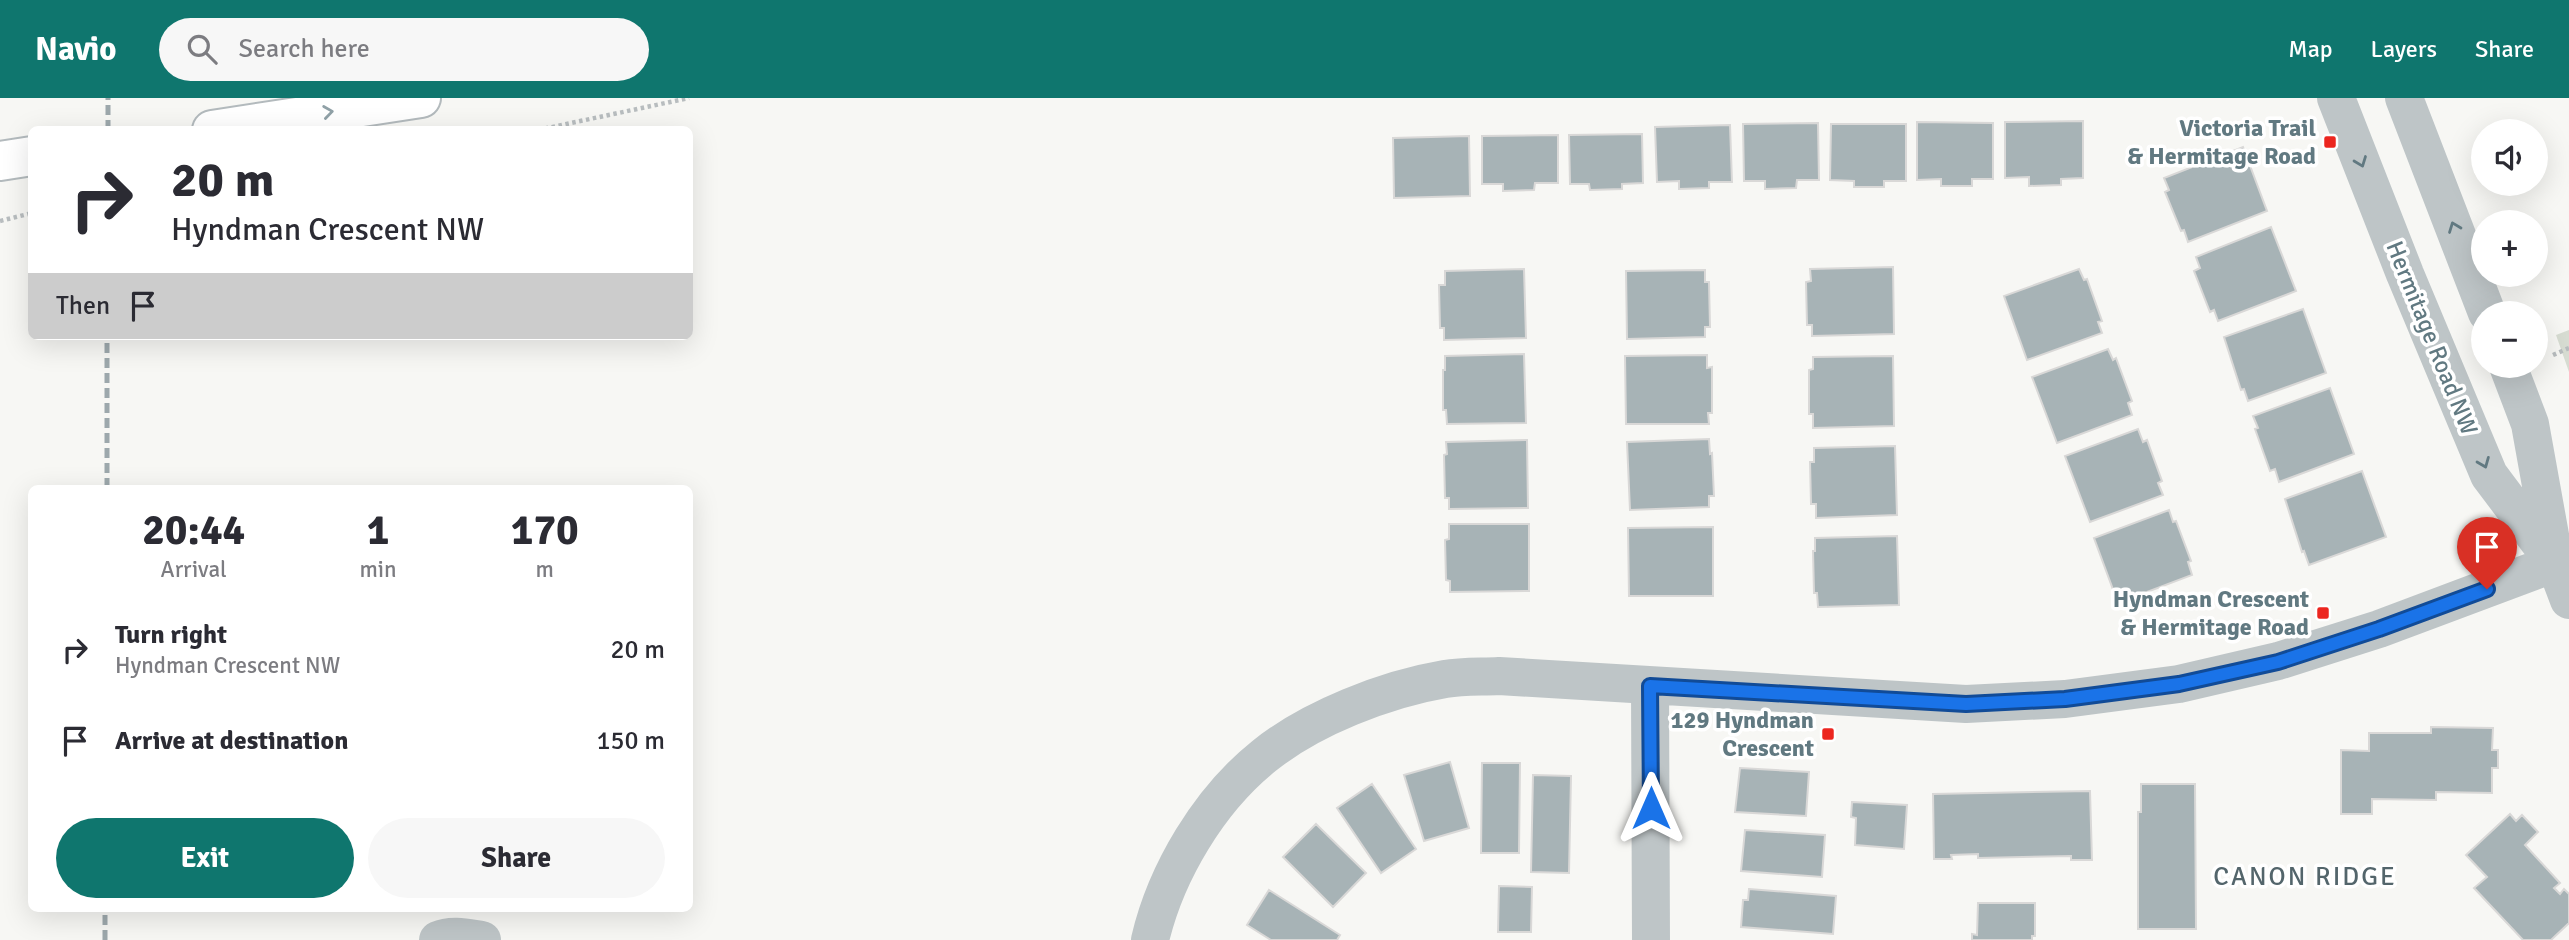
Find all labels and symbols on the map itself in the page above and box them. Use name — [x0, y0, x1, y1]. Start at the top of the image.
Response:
one-way arrow — [322, 105, 334, 120]
place label: Victoria Trail & Hermitage Road — [2127, 113, 2316, 171]
marker: Victoria Trail & Hermitage Road — [2322, 134, 2338, 150]
one-way arrow — [2353, 155, 2367, 167]
one-way arrow — [2448, 221, 2462, 233]
street label: Hermitage Road NW — [2379, 237, 2485, 439]
one-way arrow — [2475, 456, 2489, 468]
pin — [2457, 517, 2517, 589]
place label: Hyndman Crescent & Hermitage Road — [2113, 584, 2309, 642]
marker: Hyndman Crescent & Hermitage Road — [2315, 605, 2331, 621]
place label: 129 Hyndman Crescent — [1671, 705, 1814, 763]
marker: 129 Hyndman Crescent — [1820, 726, 1836, 742]
position arrow — [1614, 771, 1688, 845]
district label: CANON RIDGE — [2213, 861, 2397, 893]

